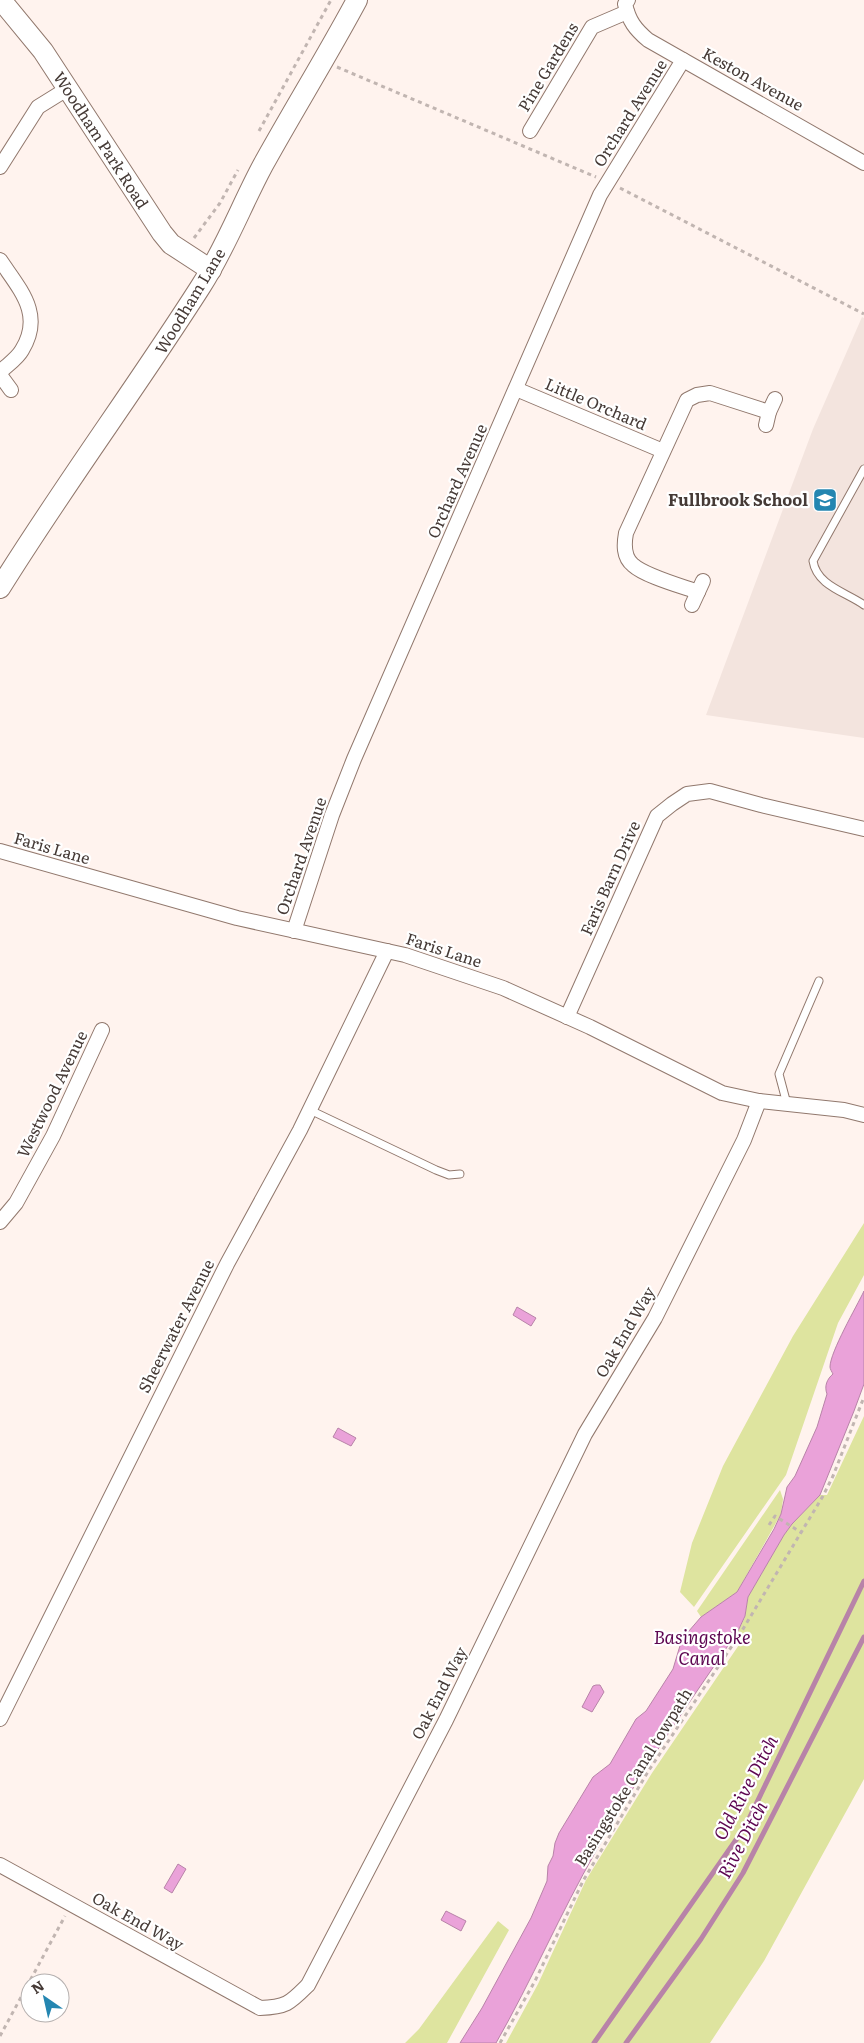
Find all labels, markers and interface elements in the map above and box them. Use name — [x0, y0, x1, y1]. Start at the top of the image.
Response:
street label: Pine Gardens — [511, 17, 583, 116]
street label: Keston Avenue — [698, 40, 808, 116]
street label: Orchard Avenue — [586, 54, 672, 171]
street label: Woodham Park Road — [48, 66, 155, 213]
street label: Woodham Lane — [148, 243, 230, 358]
street label: Little Orchard — [542, 371, 651, 435]
street label: Orchard Avenue — [420, 419, 492, 542]
place label: Fullbrook School — [668, 487, 808, 511]
school or university icon: Fullbrook School — [812, 487, 838, 513]
street label: Orchard Avenue — [269, 794, 331, 918]
street label: Faris Barn Drive — [573, 816, 645, 939]
street label: Faris Lane — [11, 825, 93, 869]
street label: Faris Lane — [403, 926, 485, 973]
street label: Westwood Avenue — [10, 1026, 92, 1161]
street label: Sheerwater Avenue — [131, 1254, 219, 1397]
street label: Oak End Way — [588, 1281, 660, 1381]
water label: Basingstoke Canal — [653, 1623, 751, 1671]
street label: Oak End Way — [404, 1641, 472, 1743]
street label: Basingstoke Canal towpath — [567, 1682, 697, 1870]
water label: Old Rive Ditch — [709, 1732, 783, 1844]
water label: Rive Ditch — [714, 1798, 772, 1882]
street label: Oak End Way — [88, 1885, 189, 1956]
north arrow — [20, 1973, 70, 2023]
text: N — [27, 1975, 48, 1998]

